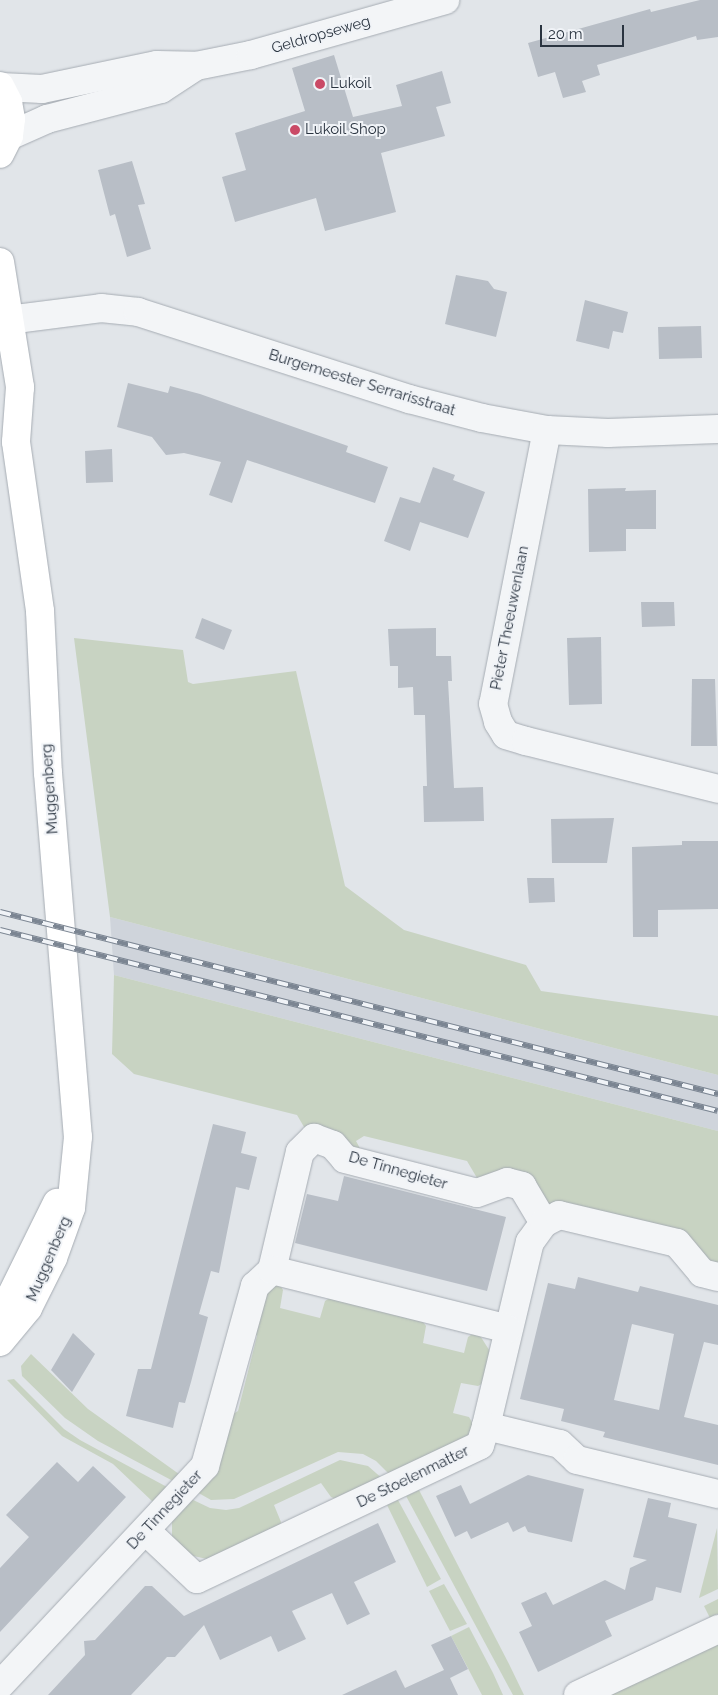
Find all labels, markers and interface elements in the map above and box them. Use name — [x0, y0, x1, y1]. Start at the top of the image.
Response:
street label: Geldropseweg — [269, 12, 373, 58]
scale bar — [543, 15, 627, 47]
text: 20 m — [548, 25, 583, 43]
place label: Lukoil — [330, 75, 371, 93]
marker: Lukoil — [314, 78, 326, 90]
place label: Lukoil Shop — [305, 121, 386, 139]
marker: Lukoil Shop — [289, 124, 301, 136]
street label: Burgemeester Serrarisstraat — [266, 346, 458, 420]
street label: Pieter Theeuwenlaan — [487, 544, 533, 692]
street label: Muggenberg — [38, 743, 62, 835]
street label: De Tinnegieter — [346, 1148, 450, 1194]
street label: Muggenberg — [23, 1214, 75, 1304]
street label: De Stoelenmatter — [354, 1442, 472, 1512]
street label: De Tinnegieter — [124, 1466, 206, 1554]

